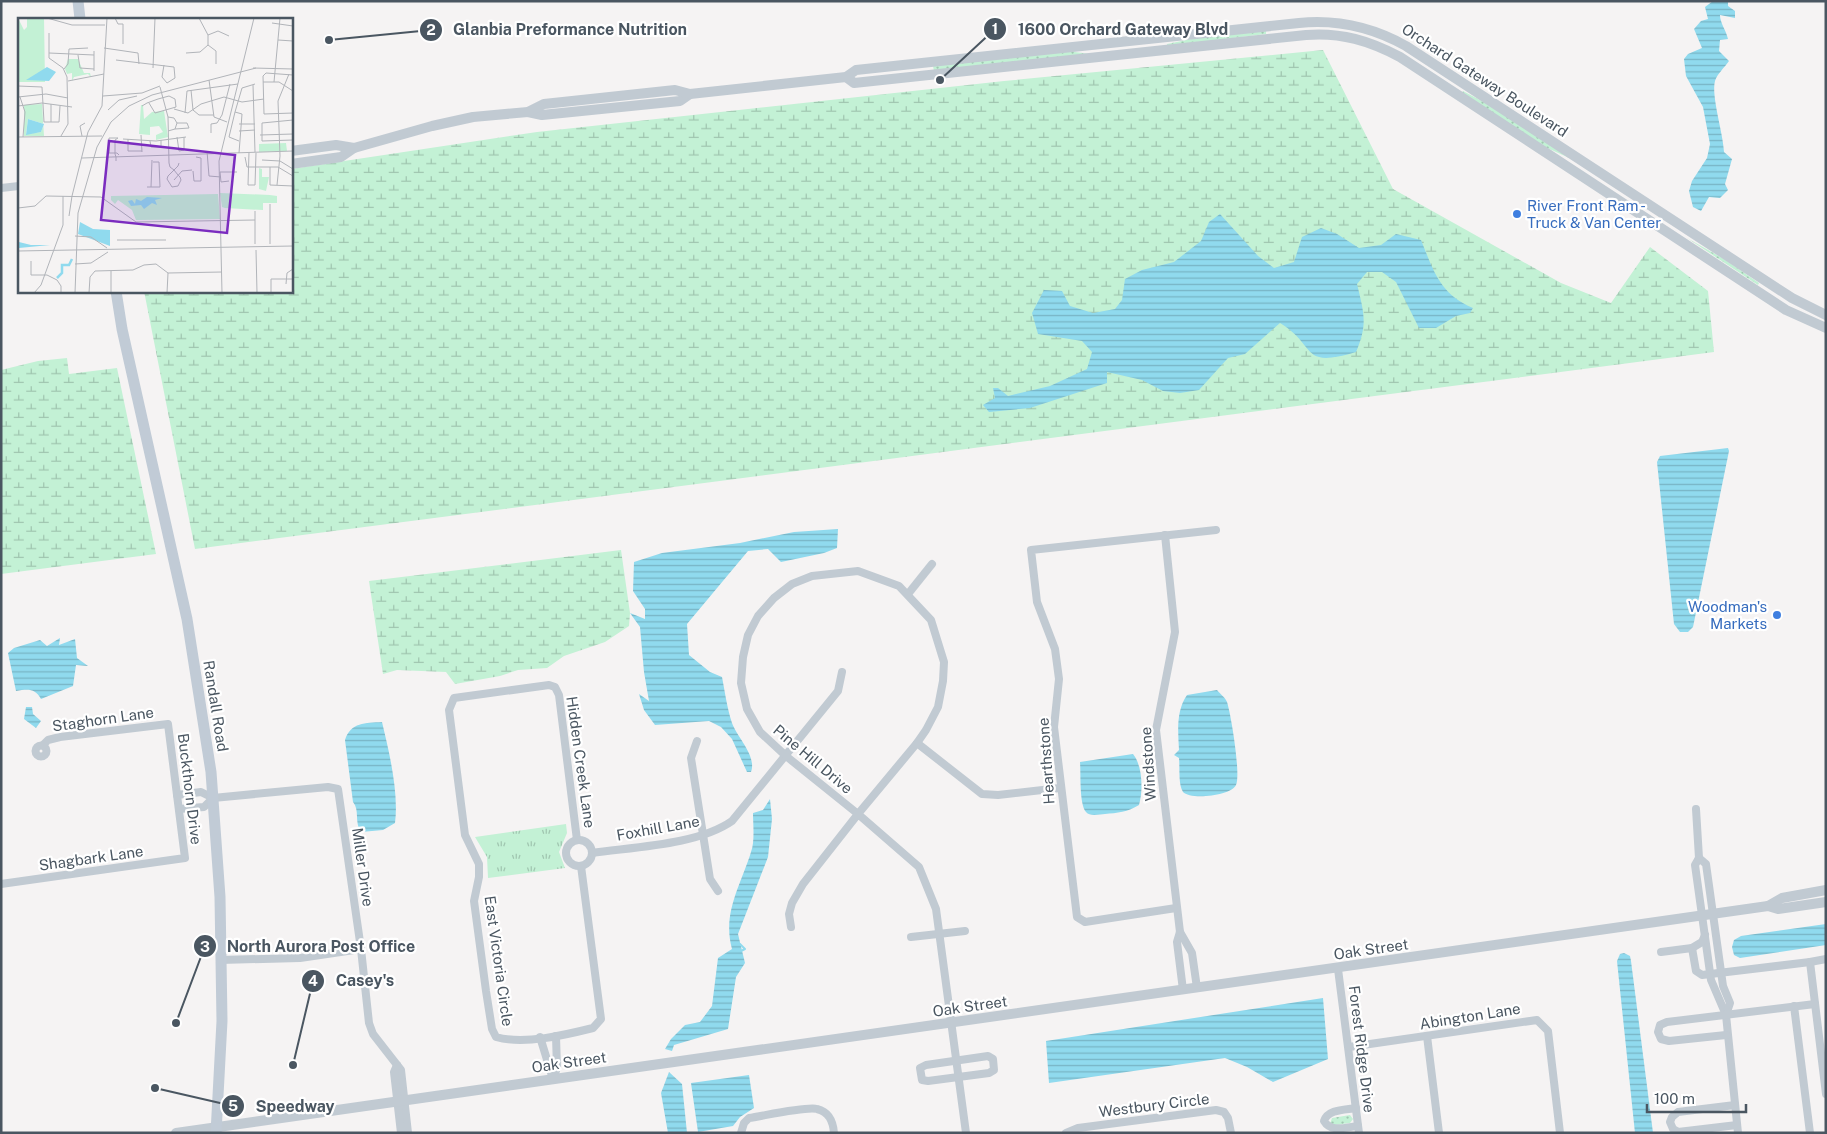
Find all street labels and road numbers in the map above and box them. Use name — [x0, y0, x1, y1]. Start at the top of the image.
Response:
street label: Orchard Gateway Boulevard — [1399, 20, 1571, 140]
street label: Randall Road — [200, 659, 232, 753]
street label: Hidden Creek Lane — [563, 695, 599, 829]
street label: Staghorn Lane — [51, 703, 155, 735]
street label: Hearthstone — [1034, 717, 1058, 805]
street label: Pine Hill Drive — [770, 721, 856, 797]
street label: Windstone — [1137, 726, 1159, 802]
street label: Buckthorn Drive — [175, 732, 205, 846]
street label: Foxhill Lane — [615, 812, 701, 844]
street label: Miller Drive — [349, 826, 377, 908]
street label: Shagbark Lane — [38, 842, 144, 874]
street label: East Victoria Circle — [481, 895, 517, 1027]
street label: Oak Street — [1333, 935, 1409, 963]
street label: Forest Ridge Drive — [1346, 984, 1378, 1114]
street label: Oak Street — [932, 992, 1008, 1020]
street label: Abington Lane — [1418, 1000, 1522, 1032]
street label: Oak Street — [531, 1048, 607, 1076]
street label: Westbury Circle — [1098, 1090, 1210, 1120]

